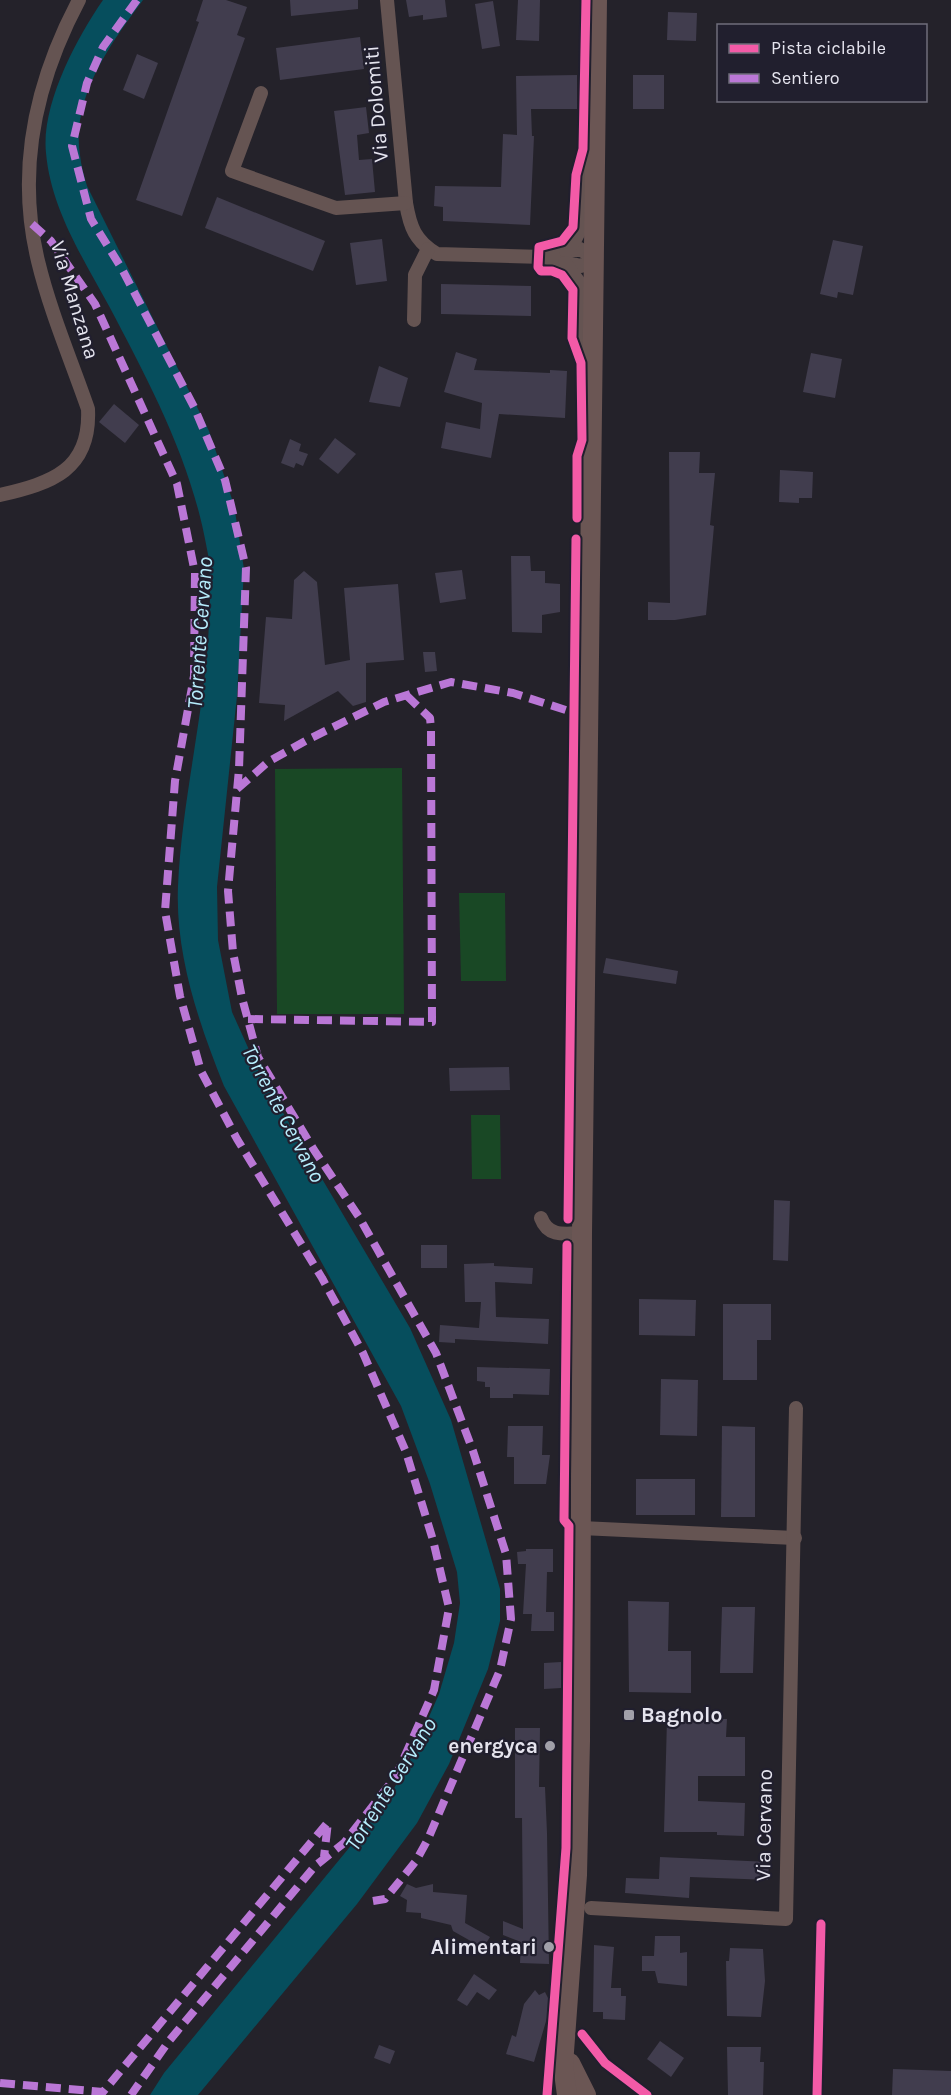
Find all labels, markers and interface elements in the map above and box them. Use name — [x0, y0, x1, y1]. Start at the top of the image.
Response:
legend — [717, 24, 927, 102]
text: Pista ciclabile — [771, 37, 886, 59]
street label: Via Dolomiti — [359, 44, 393, 164]
text: Sentiero — [771, 67, 840, 89]
street label: Via Manzana — [46, 238, 104, 362]
water label: Torrente Cervano — [182, 556, 218, 710]
water label: Torrente Cervano — [236, 1040, 330, 1187]
place label: Bagnolo — [641, 1703, 722, 1727]
marker: Bagnolo — [622, 1708, 636, 1722]
water label: Torrente Cervano — [339, 1713, 442, 1856]
place label: energyca — [448, 1734, 538, 1758]
marker: energyca — [543, 1739, 557, 1753]
street label: Via Cervano — [751, 1769, 777, 1881]
place label: Alimentari — [431, 1935, 537, 1959]
marker: Alimentari — [542, 1940, 556, 1954]

